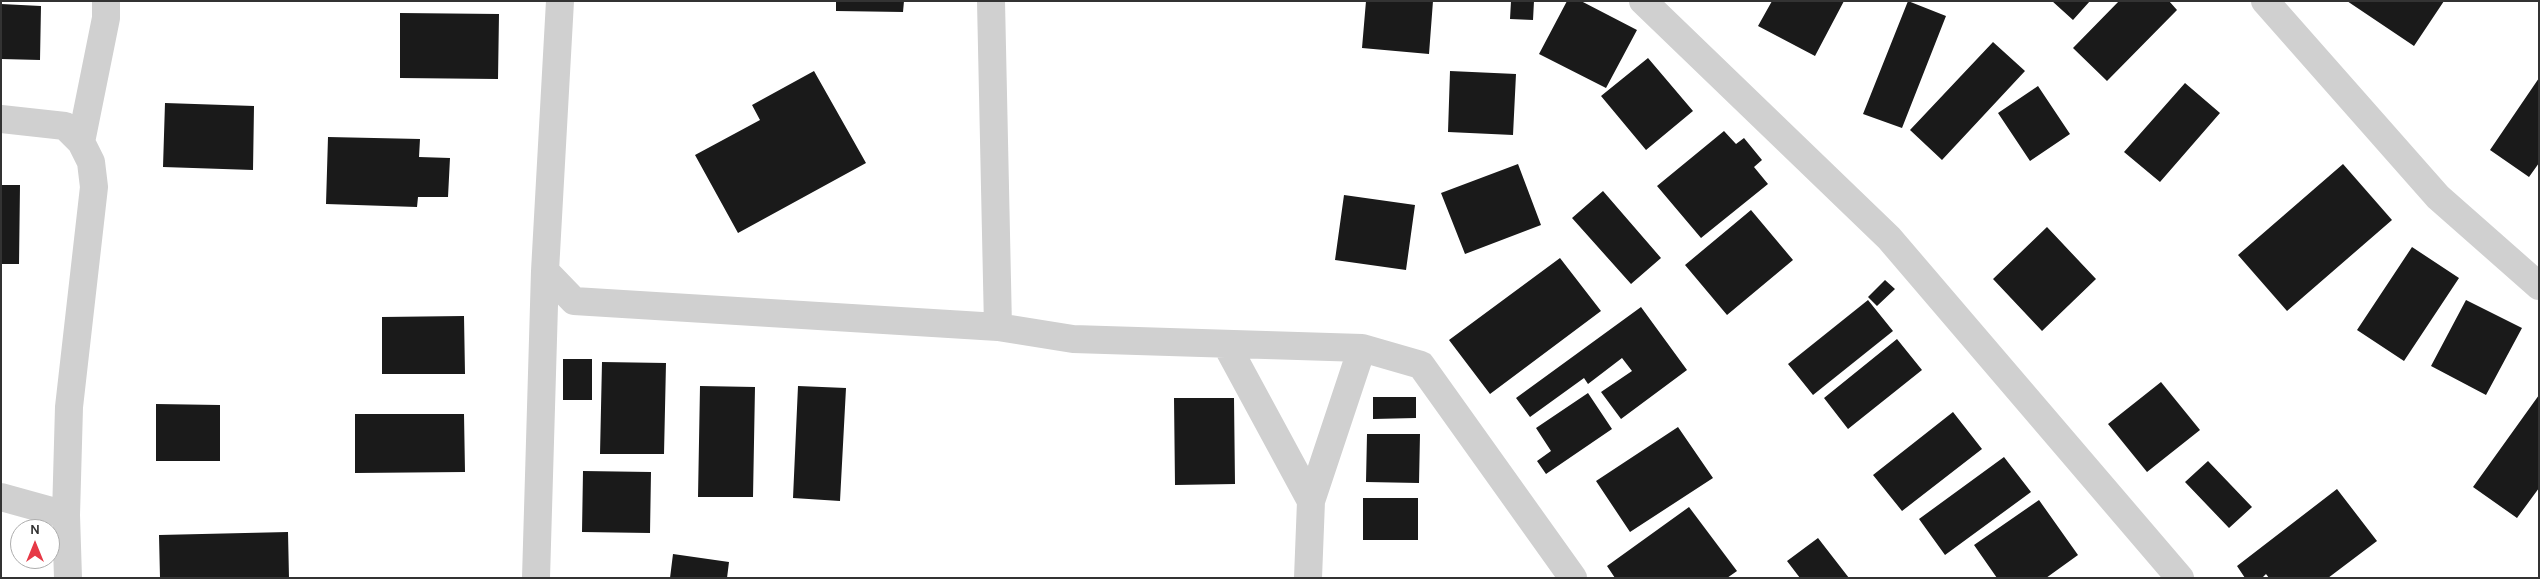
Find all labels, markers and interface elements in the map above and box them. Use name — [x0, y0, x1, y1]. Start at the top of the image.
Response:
north arrow — [10, 519, 60, 569]
text: N — [30, 521, 40, 538]

